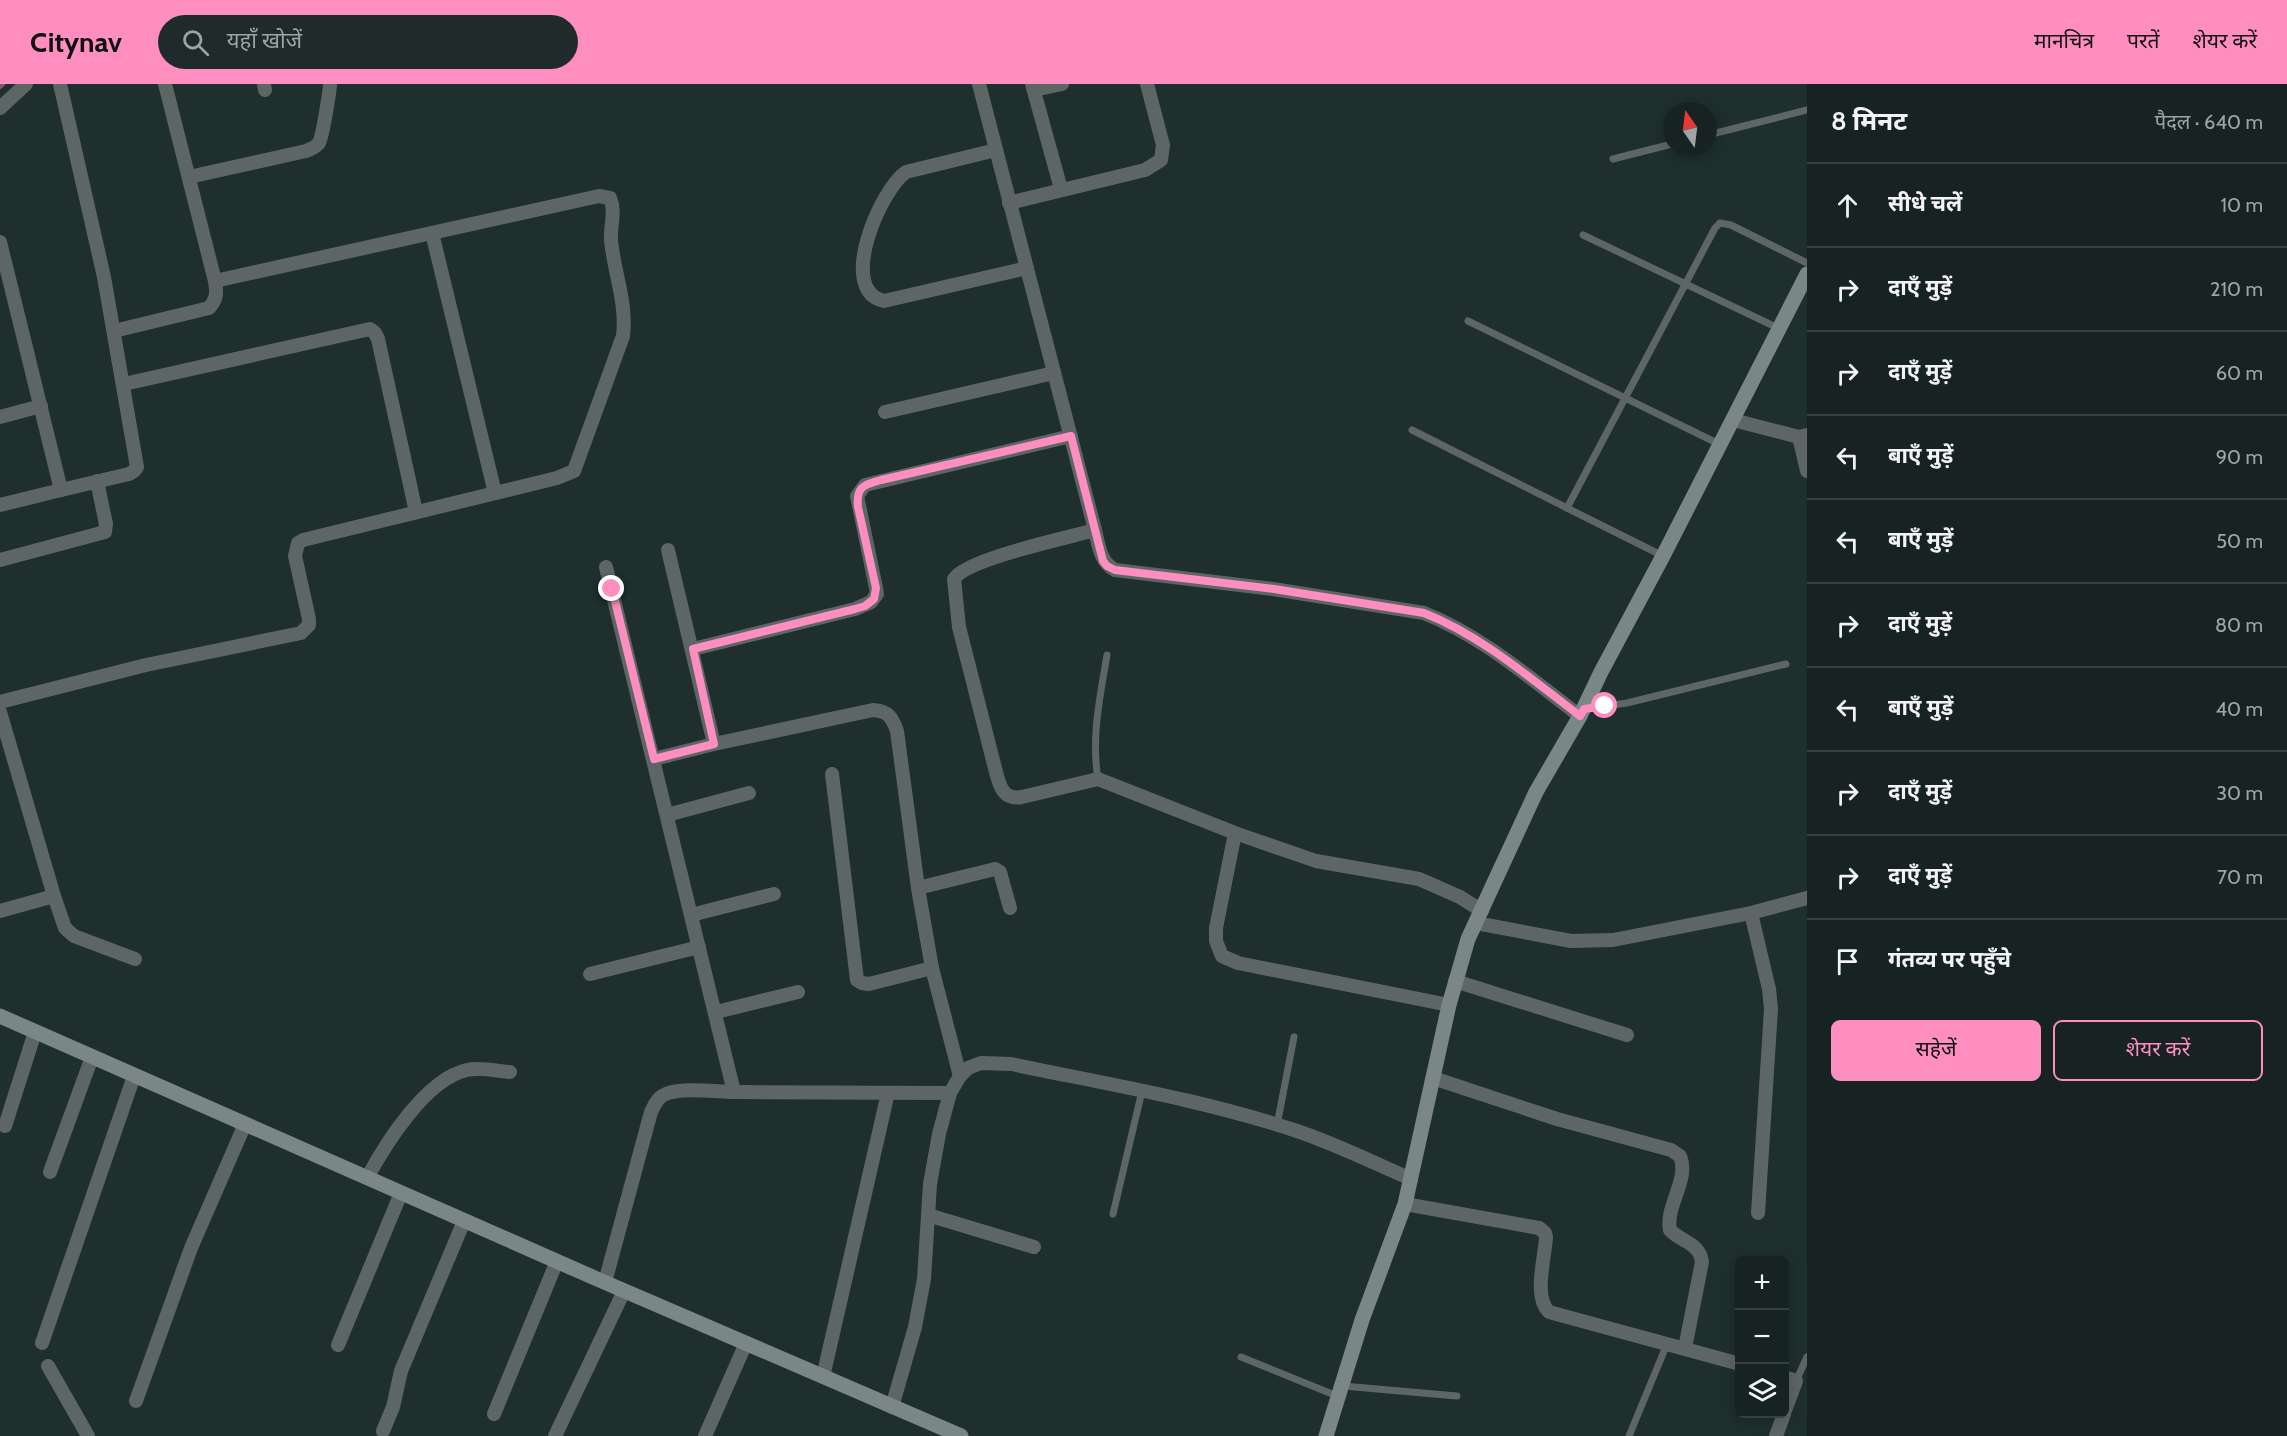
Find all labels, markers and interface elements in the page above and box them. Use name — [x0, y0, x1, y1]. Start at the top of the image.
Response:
search box — [158, 15, 578, 69]
text: Citynav — [30, 25, 122, 59]
icon: search — [179, 26, 212, 59]
text: यहाँ खोजें — [227, 27, 302, 54]
text: मानचित्र — [2034, 28, 2094, 53]
text: परतें — [2127, 28, 2160, 53]
text: शेयर करें — [2193, 28, 2257, 53]
north arrow — [1663, 102, 1717, 156]
text: 8 मिनट — [1831, 105, 1907, 137]
text: पैदल · 640 m — [2155, 110, 2263, 134]
icon: ahead — [1831, 189, 1864, 222]
text: सीधे चलें — [1888, 190, 1962, 217]
text: 10 m — [2220, 193, 2263, 217]
icon: right — [1831, 273, 1864, 306]
text: दाएँ मुड़ें — [1888, 274, 1952, 301]
text: 210 m — [2210, 277, 2263, 301]
icon: right — [1831, 357, 1864, 390]
text: दाएँ मुड़ें — [1888, 358, 1952, 385]
text: 60 m — [2216, 361, 2263, 385]
icon: left — [1831, 441, 1864, 474]
text: बाएँ मुड़ें — [1888, 442, 1953, 469]
text: 90 m — [2216, 445, 2263, 469]
icon: left — [1831, 525, 1864, 558]
text: बाएँ मुड़ें — [1888, 526, 1953, 553]
text: 50 m — [2216, 529, 2263, 553]
route end — [598, 575, 624, 601]
icon: right — [1831, 609, 1864, 642]
text: दाएँ मुड़ें — [1888, 610, 1952, 637]
text: 80 m — [2215, 613, 2263, 637]
route start — [1591, 692, 1617, 718]
icon: left — [1831, 693, 1864, 726]
text: बाएँ मुड़ें — [1888, 694, 1953, 721]
text: 40 m — [2215, 697, 2263, 721]
icon: right — [1831, 777, 1864, 810]
text: दाएँ मुड़ें — [1888, 778, 1952, 805]
text: 30 m — [2216, 781, 2263, 805]
icon: right — [1831, 861, 1864, 894]
text: दाएँ मुड़ें — [1888, 862, 1952, 889]
text: 70 m — [2217, 865, 2263, 889]
icon: arrive — [1831, 945, 1864, 978]
text: गंतव्य पर पहुँचे — [1888, 946, 2011, 973]
button: सहेजें — [1831, 1020, 2041, 1081]
button: शेयर करें — [2053, 1020, 2263, 1081]
map controls — [1735, 1256, 1789, 1418]
button: + — [1735, 1256, 1789, 1310]
button: − — [1735, 1310, 1789, 1364]
button: layers — [1735, 1364, 1789, 1418]

